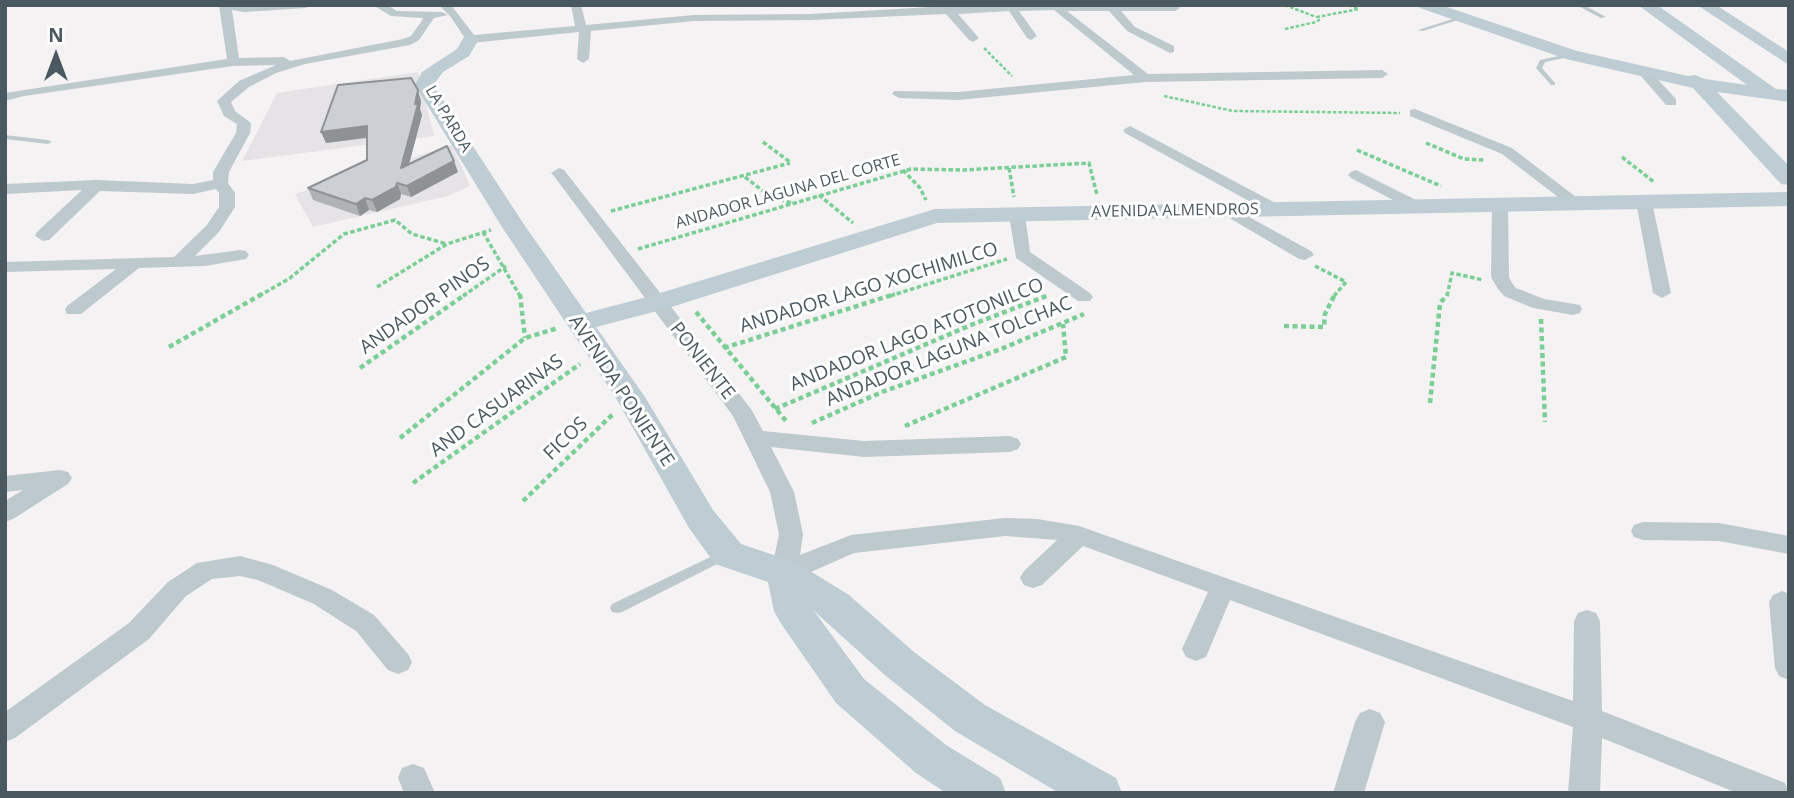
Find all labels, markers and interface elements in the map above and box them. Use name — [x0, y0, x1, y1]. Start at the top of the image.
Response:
north arrow — [21, 21, 91, 91]
text: N — [48, 22, 64, 48]
street label: LA PARDA — [421, 82, 475, 156]
street label: ANDADOR LAGUNA DEL CORTE — [673, 151, 903, 233]
street label: AVENIDA ALMENDROS — [1091, 200, 1259, 222]
street label: ANDADOR LAGO XOCHIMILCO — [737, 238, 1001, 338]
street label: ANDADOR PINOS — [356, 253, 494, 359]
street label: ANDADOR LAGO ATOTONILCO — [787, 274, 1047, 396]
street label: ANDADOR LAGUNA TOLCHAC — [823, 292, 1075, 412]
street label: AVENIDA PONIENTE — [564, 311, 678, 471]
street label: PONIENTE — [665, 318, 739, 404]
street label: AND CASUARINAS — [426, 350, 568, 462]
street label: FICOS — [539, 413, 593, 465]

